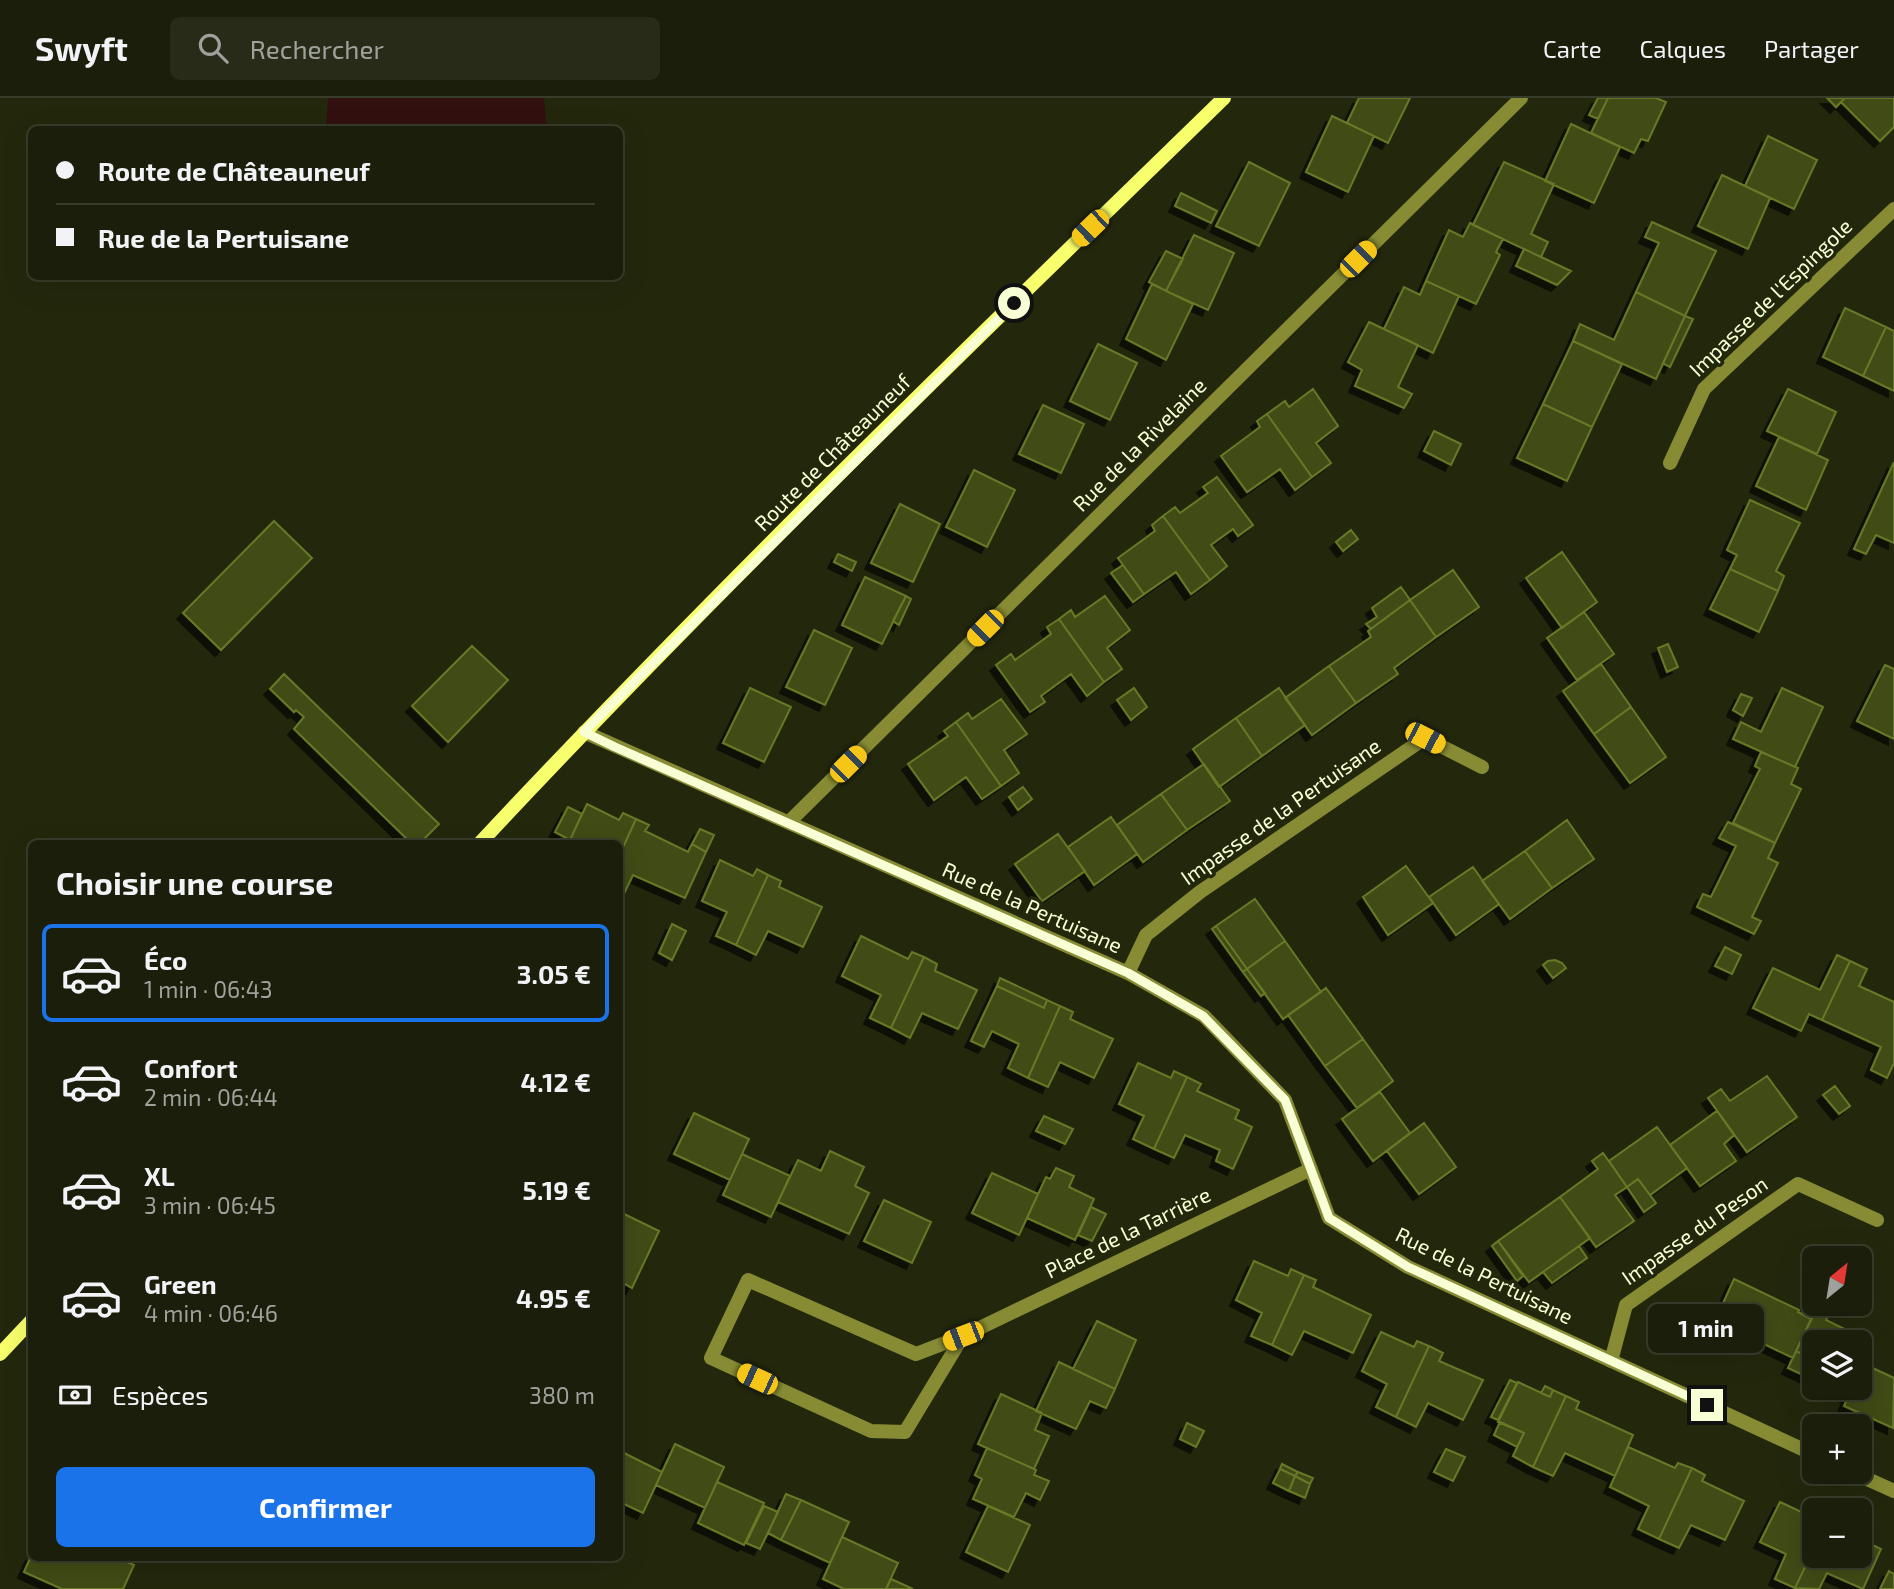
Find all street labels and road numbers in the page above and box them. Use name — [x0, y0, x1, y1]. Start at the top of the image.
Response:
street label: Impasse de l'Espingole — [1684, 213, 1856, 381]
street label: Route de Châteauneuf — [749, 368, 916, 535]
street label: Rue de la Rivelaine — [1067, 372, 1211, 516]
street label: Impasse de la Pertuisane — [1175, 732, 1385, 889]
street label: Rue de la Pertuisane — [939, 856, 1126, 958]
street label: Impasse du Peson — [1617, 1170, 1772, 1289]
street label: Place de la Tarrière — [1041, 1181, 1214, 1282]
street label: Rue de la Pertuisane — [1392, 1221, 1577, 1328]

